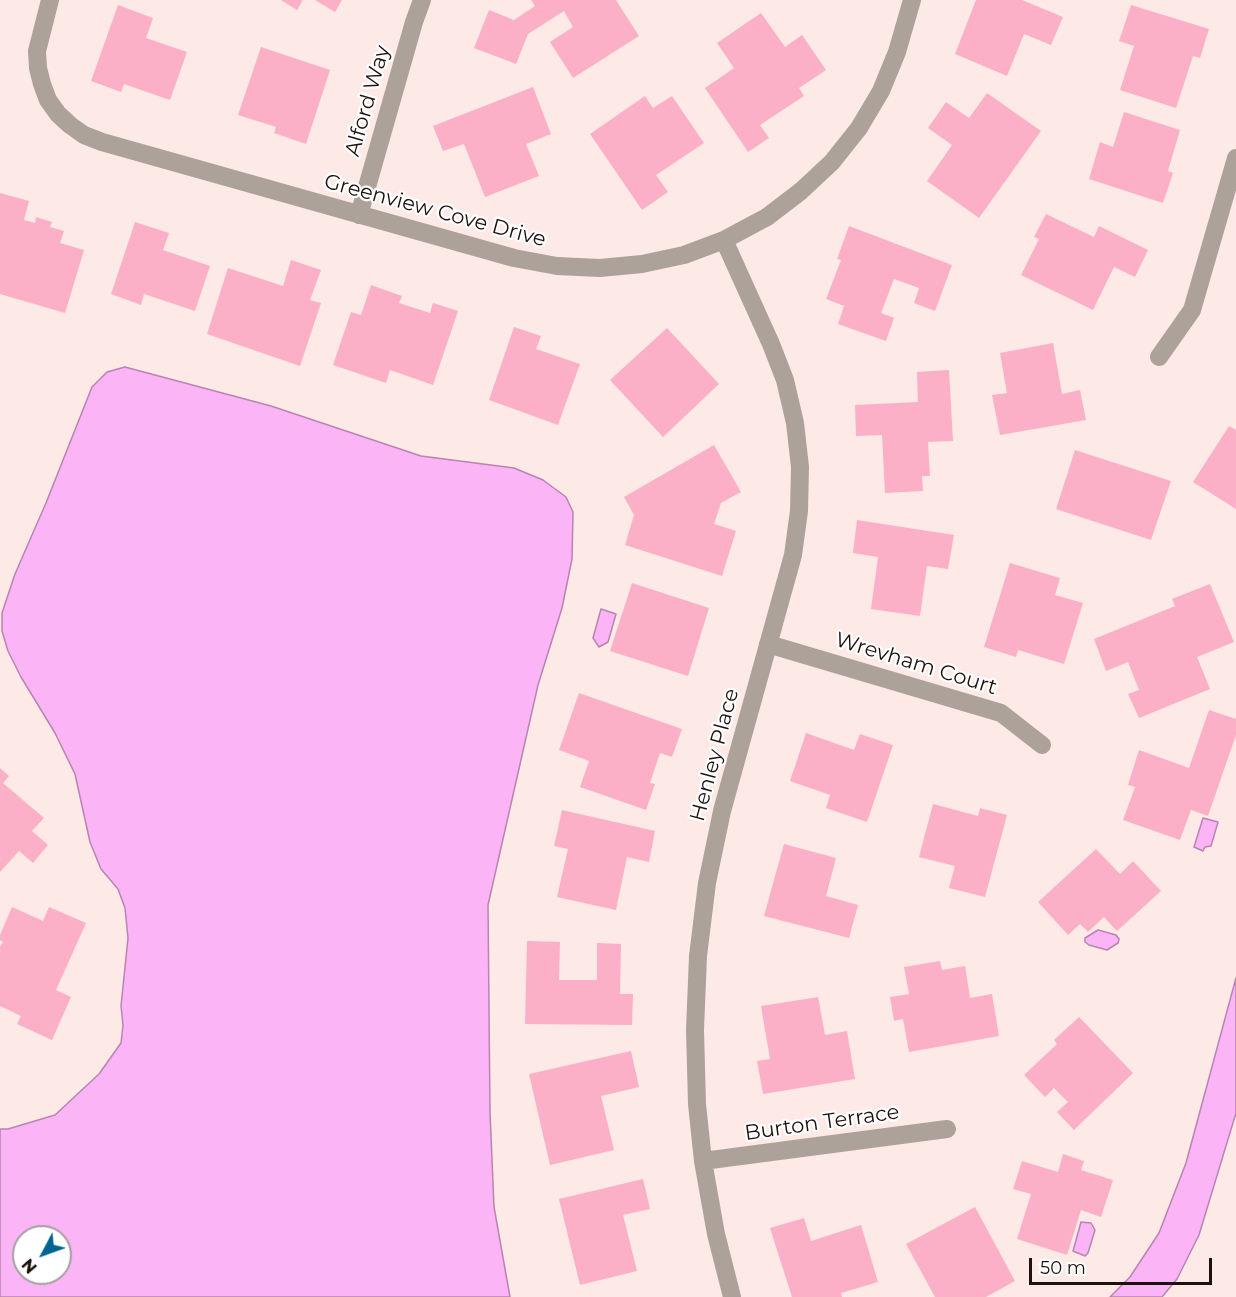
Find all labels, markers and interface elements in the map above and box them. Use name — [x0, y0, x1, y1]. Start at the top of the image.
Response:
street label: Alford Way — [340, 43, 396, 159]
street label: Greenview Cove Drive — [321, 169, 549, 253]
street label: Wrevham Court — [832, 627, 1000, 701]
street label: Henley Place — [685, 686, 745, 824]
street label: Burton Terrace — [743, 1100, 901, 1146]
north arrow — [12, 1225, 72, 1285]
scale bar — [1032, 1246, 1215, 1284]
text: N — [18, 1255, 41, 1277]
text: 50 m — [1040, 1257, 1086, 1279]

